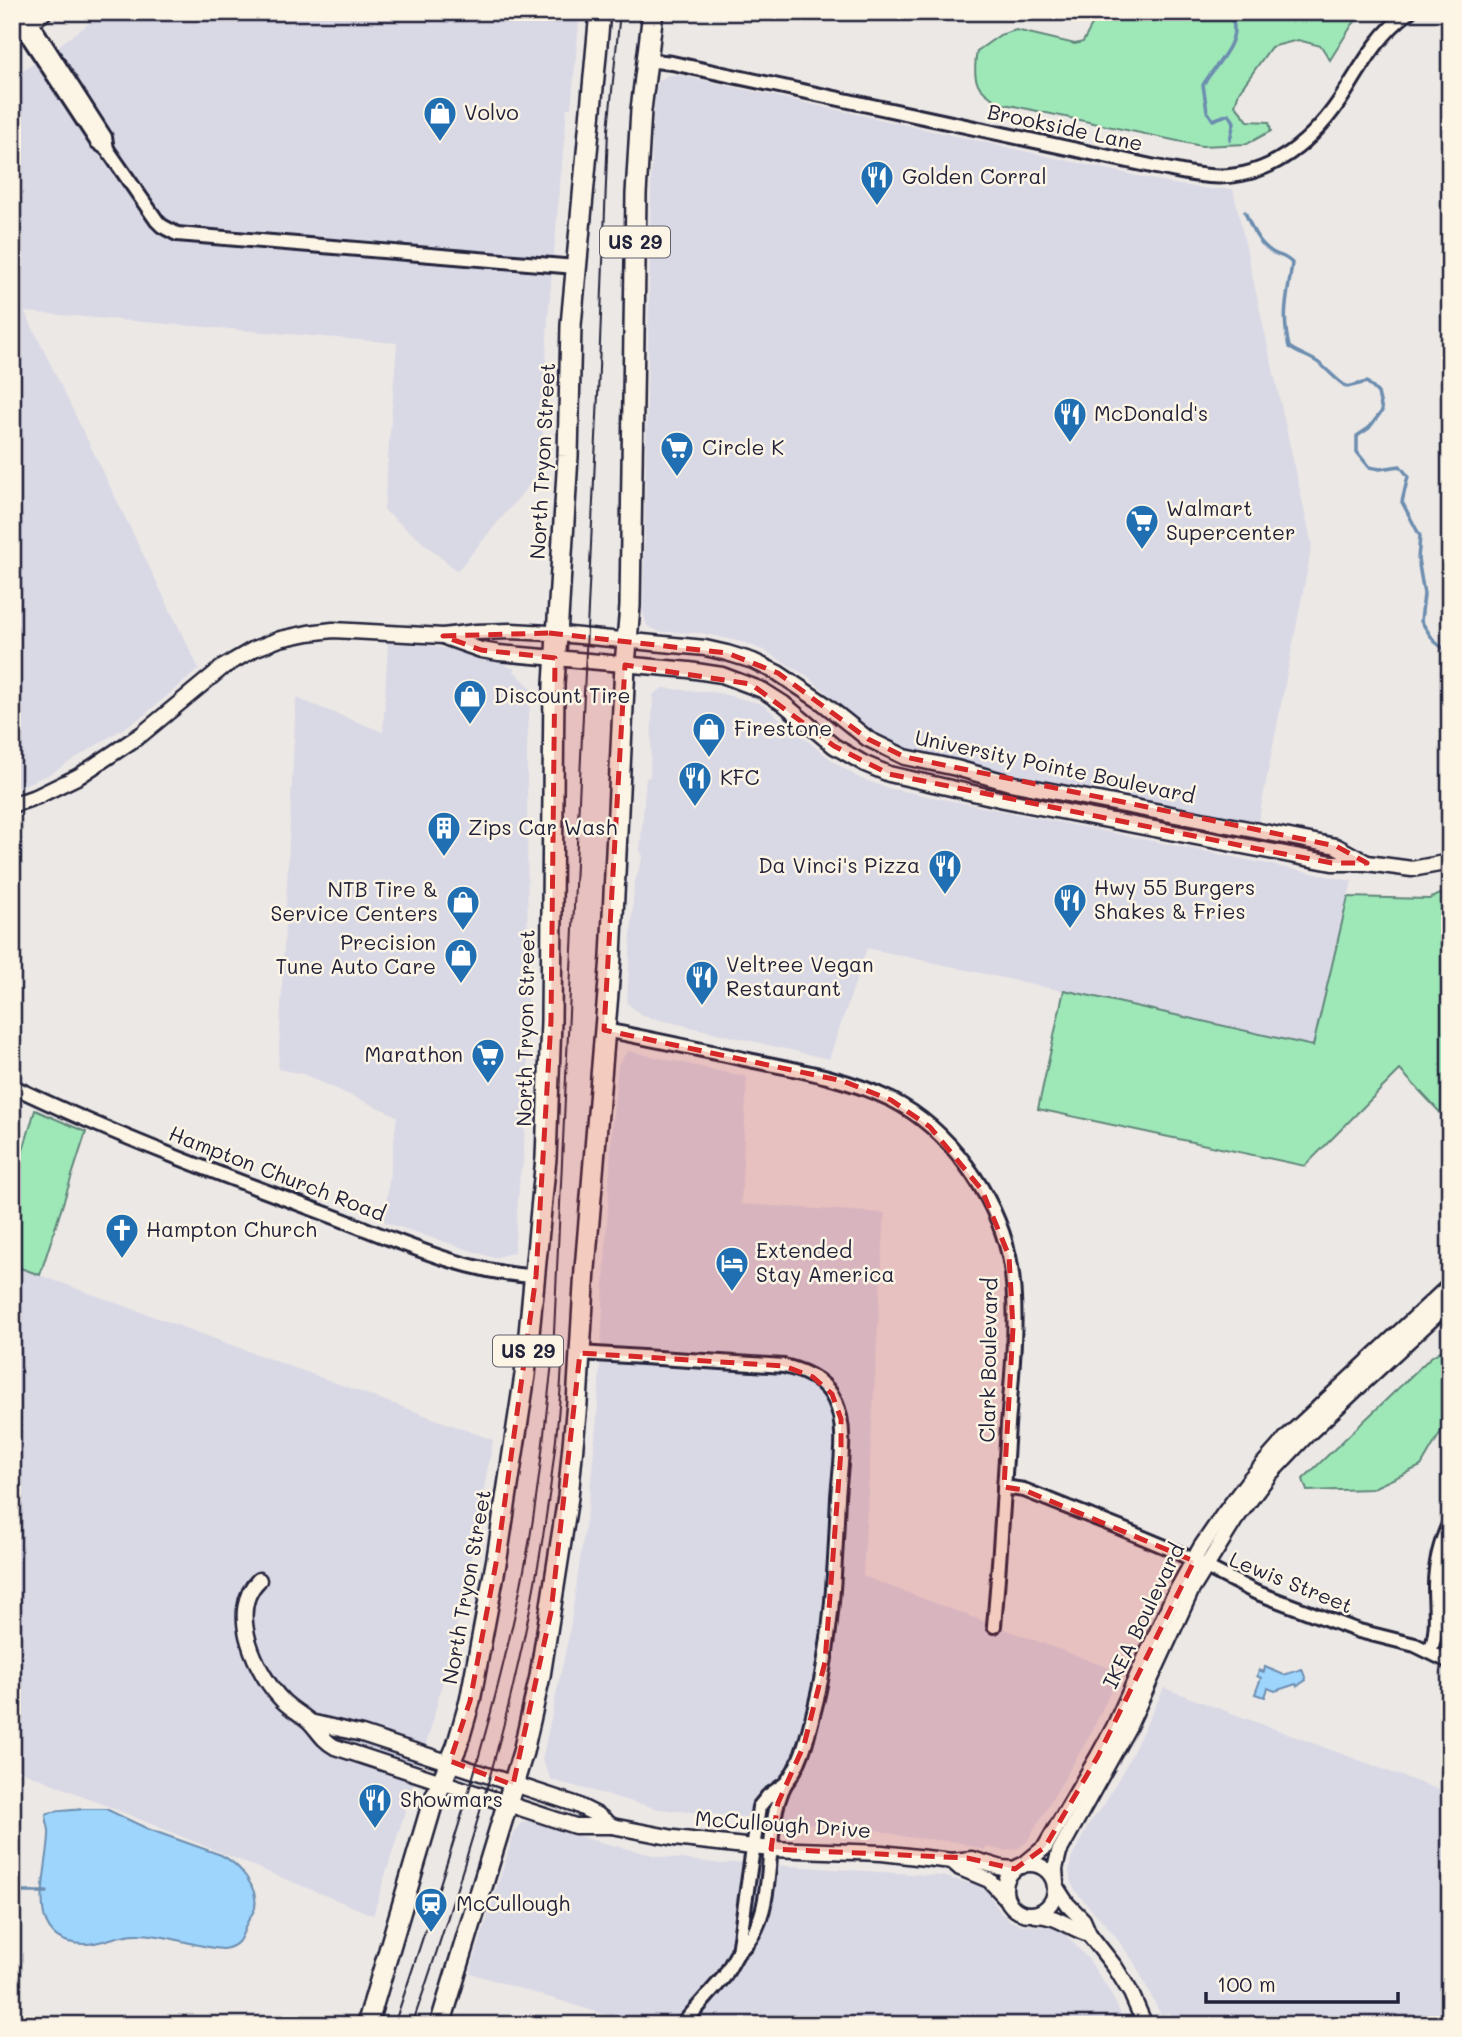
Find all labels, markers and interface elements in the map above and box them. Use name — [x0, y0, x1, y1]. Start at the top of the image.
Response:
shop icon: Volvo — [421, 94, 459, 143]
street label: Brookside Lane — [985, 97, 1145, 156]
place label: Volvo — [464, 98, 519, 125]
restaurant icon: Golden Corral — [858, 158, 896, 207]
place label: Golden Corral — [902, 162, 1047, 189]
road number: US 29 — [600, 226, 670, 258]
street label: North Tryon Street — [523, 362, 560, 560]
restaurant icon: McDonald's — [1051, 395, 1089, 444]
place label: McDonald's — [1094, 399, 1208, 426]
supermarket icon: Circle K — [658, 429, 696, 478]
place label: Circle K — [702, 433, 784, 460]
place label: Walmart Supercenter — [1166, 494, 1296, 545]
supermarket icon: Walmart Supercenter — [1123, 502, 1161, 551]
shop icon: Discount Tire — [451, 677, 489, 726]
place label: Discount Tire — [494, 681, 631, 708]
shop icon: Firestone — [690, 710, 728, 759]
place label: Firestone — [734, 714, 832, 741]
street label: University Pointe Boulevard — [913, 723, 1198, 808]
restaurant icon: KFC — [676, 759, 714, 808]
place label: KFC — [720, 763, 759, 790]
building icon: Zips Car Wash — [425, 809, 463, 858]
place label: Zips Car Wash — [468, 813, 617, 840]
restaurant icon: Da Vinci's Pizza — [926, 847, 964, 896]
place label: Da Vinci's Pizza — [758, 851, 920, 878]
place label: Hwy 55 Burgers Shakes & Fries — [1094, 873, 1255, 924]
place label: NTB Tire & Service Centers — [270, 875, 438, 926]
restaurant icon: Hwy 55 Burgers Shakes & Fries — [1051, 881, 1089, 930]
shop icon: NTB Tire & Service Centers — [444, 883, 482, 932]
place label: Precision Tune Auto Care — [275, 928, 436, 979]
street label: North Tryon Street — [509, 929, 540, 1127]
shop icon: Precision Tune Auto Care — [442, 936, 480, 985]
place label: Veltree Vegan Restaurant — [726, 950, 874, 1001]
restaurant icon: Veltree Vegan Restaurant — [683, 958, 721, 1007]
supermarket icon: Marathon — [469, 1036, 507, 1085]
place label: Marathon — [364, 1040, 463, 1067]
street label: Hampton Church Road — [165, 1121, 389, 1227]
church icon: Hampton Church — [103, 1211, 141, 1260]
place label: Hampton Church — [146, 1217, 317, 1243]
place label: Extended Stay America — [756, 1236, 895, 1287]
hotel icon: Extended Stay America — [713, 1244, 751, 1293]
street label: Clark Boulevard — [973, 1277, 1002, 1443]
road number: US 29 — [493, 1336, 563, 1366]
street label: North Tryon Street — [435, 1487, 496, 1686]
street label: IKEA Boulevard — [1096, 1538, 1190, 1693]
street label: Lewis Street — [1226, 1545, 1357, 1619]
restaurant icon: Showmars — [356, 1781, 394, 1830]
place label: Showmars — [400, 1785, 503, 1812]
street label: McCullough Drive — [694, 1804, 872, 1843]
station icon: McCullough — [412, 1885, 450, 1934]
place label: McCullough — [456, 1889, 570, 1916]
scale bar — [1206, 1960, 1399, 2004]
text: 100 m — [1217, 1970, 1276, 1997]

